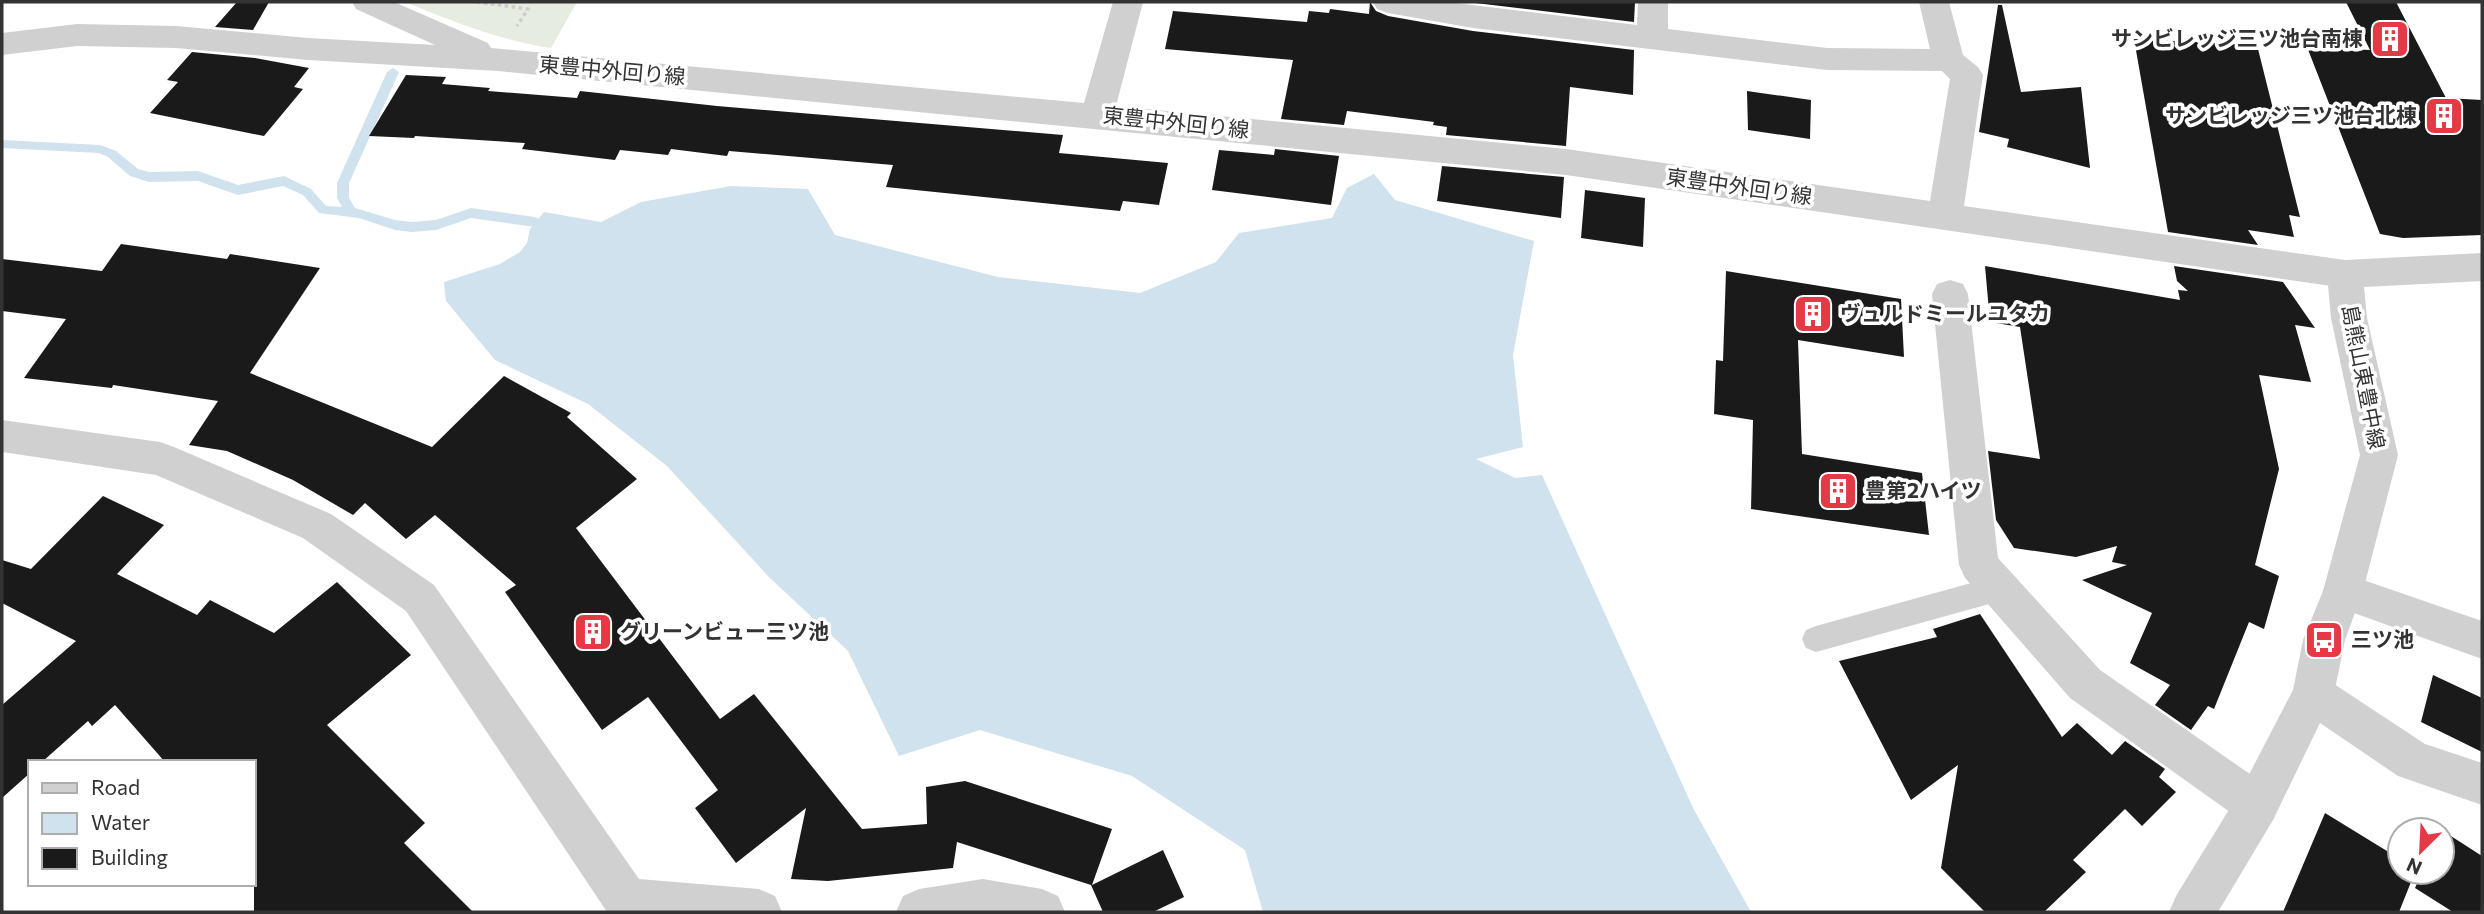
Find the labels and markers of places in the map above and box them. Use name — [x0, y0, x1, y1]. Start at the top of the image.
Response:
building icon: サンビレッジ三ツ池台南棟 — [2369, 18, 2411, 60]
place label: サンビレッジ三ツ池台南棟 — [2111, 25, 2363, 50]
building icon: サンビレッジ三ツ池台北棟 — [2423, 95, 2465, 137]
place label: サンビレッジ三ツ池台北棟 — [2165, 102, 2417, 127]
building icon: ヴュルドミールユタカ — [1792, 293, 1834, 335]
place label: ヴュルドミールユタカ — [1840, 300, 2050, 325]
building icon: 豊第2ハイツ — [1817, 470, 1859, 512]
place label: 豊第2ハイツ — [1865, 477, 1982, 502]
building icon: グリーンビュー三ツ池 — [572, 611, 614, 653]
place label: グリーンビュー三ツ池 — [620, 618, 829, 643]
bus stop icon: 三ツ池 — [2303, 619, 2345, 661]
place label: 三ツ池 — [2351, 626, 2414, 651]

